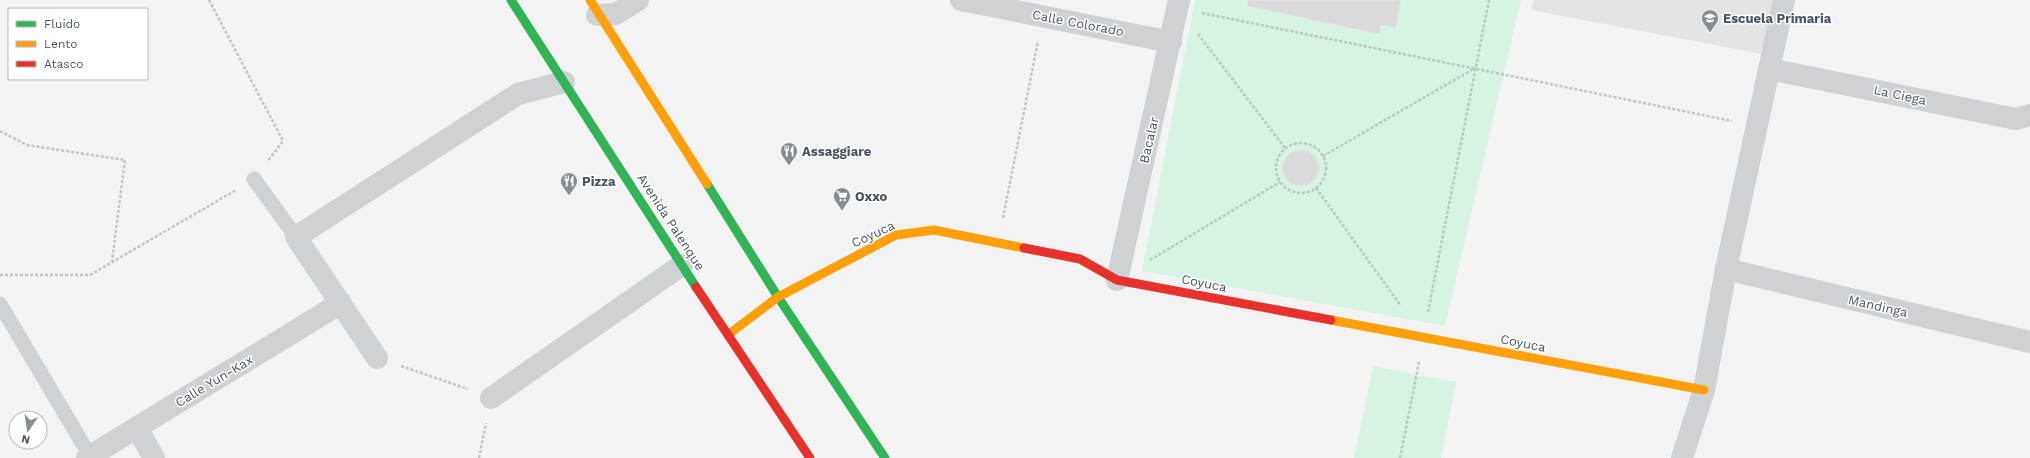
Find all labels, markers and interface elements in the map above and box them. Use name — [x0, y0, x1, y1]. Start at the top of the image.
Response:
street label: Calle Colorado — [1031, 7, 1125, 39]
legend — [8, 8, 148, 80]
school or university icon: Escuela Primaria — [1700, 8, 1720, 33]
place label: Escuela Primaria — [1723, 11, 1832, 26]
text: Fluido — [44, 17, 80, 31]
text: Lento — [44, 37, 78, 51]
text: Atasco — [44, 57, 84, 71]
street label: La Ciega — [1872, 82, 1928, 108]
street label: Bacalar — [1136, 115, 1162, 165]
restaurant icon: Assaggiare — [779, 141, 799, 166]
place label: Assaggiare — [802, 144, 872, 159]
restaurant icon: Pizza — [559, 171, 579, 196]
street label: Avenida Palenque — [634, 171, 708, 273]
place label: Pizza — [582, 174, 616, 189]
supermarket icon: Oxxo — [832, 186, 852, 211]
place label: Oxxo — [855, 189, 887, 204]
street label: Coyuca — [849, 217, 898, 250]
street label: Coyuca — [1180, 271, 1229, 295]
street label: Mandinga — [1847, 292, 1910, 320]
street label: Coyuca — [1499, 331, 1548, 355]
street label: Calle Yun-Kax — [173, 352, 256, 410]
north arrow — [8, 410, 48, 450]
text: N — [20, 432, 31, 447]

